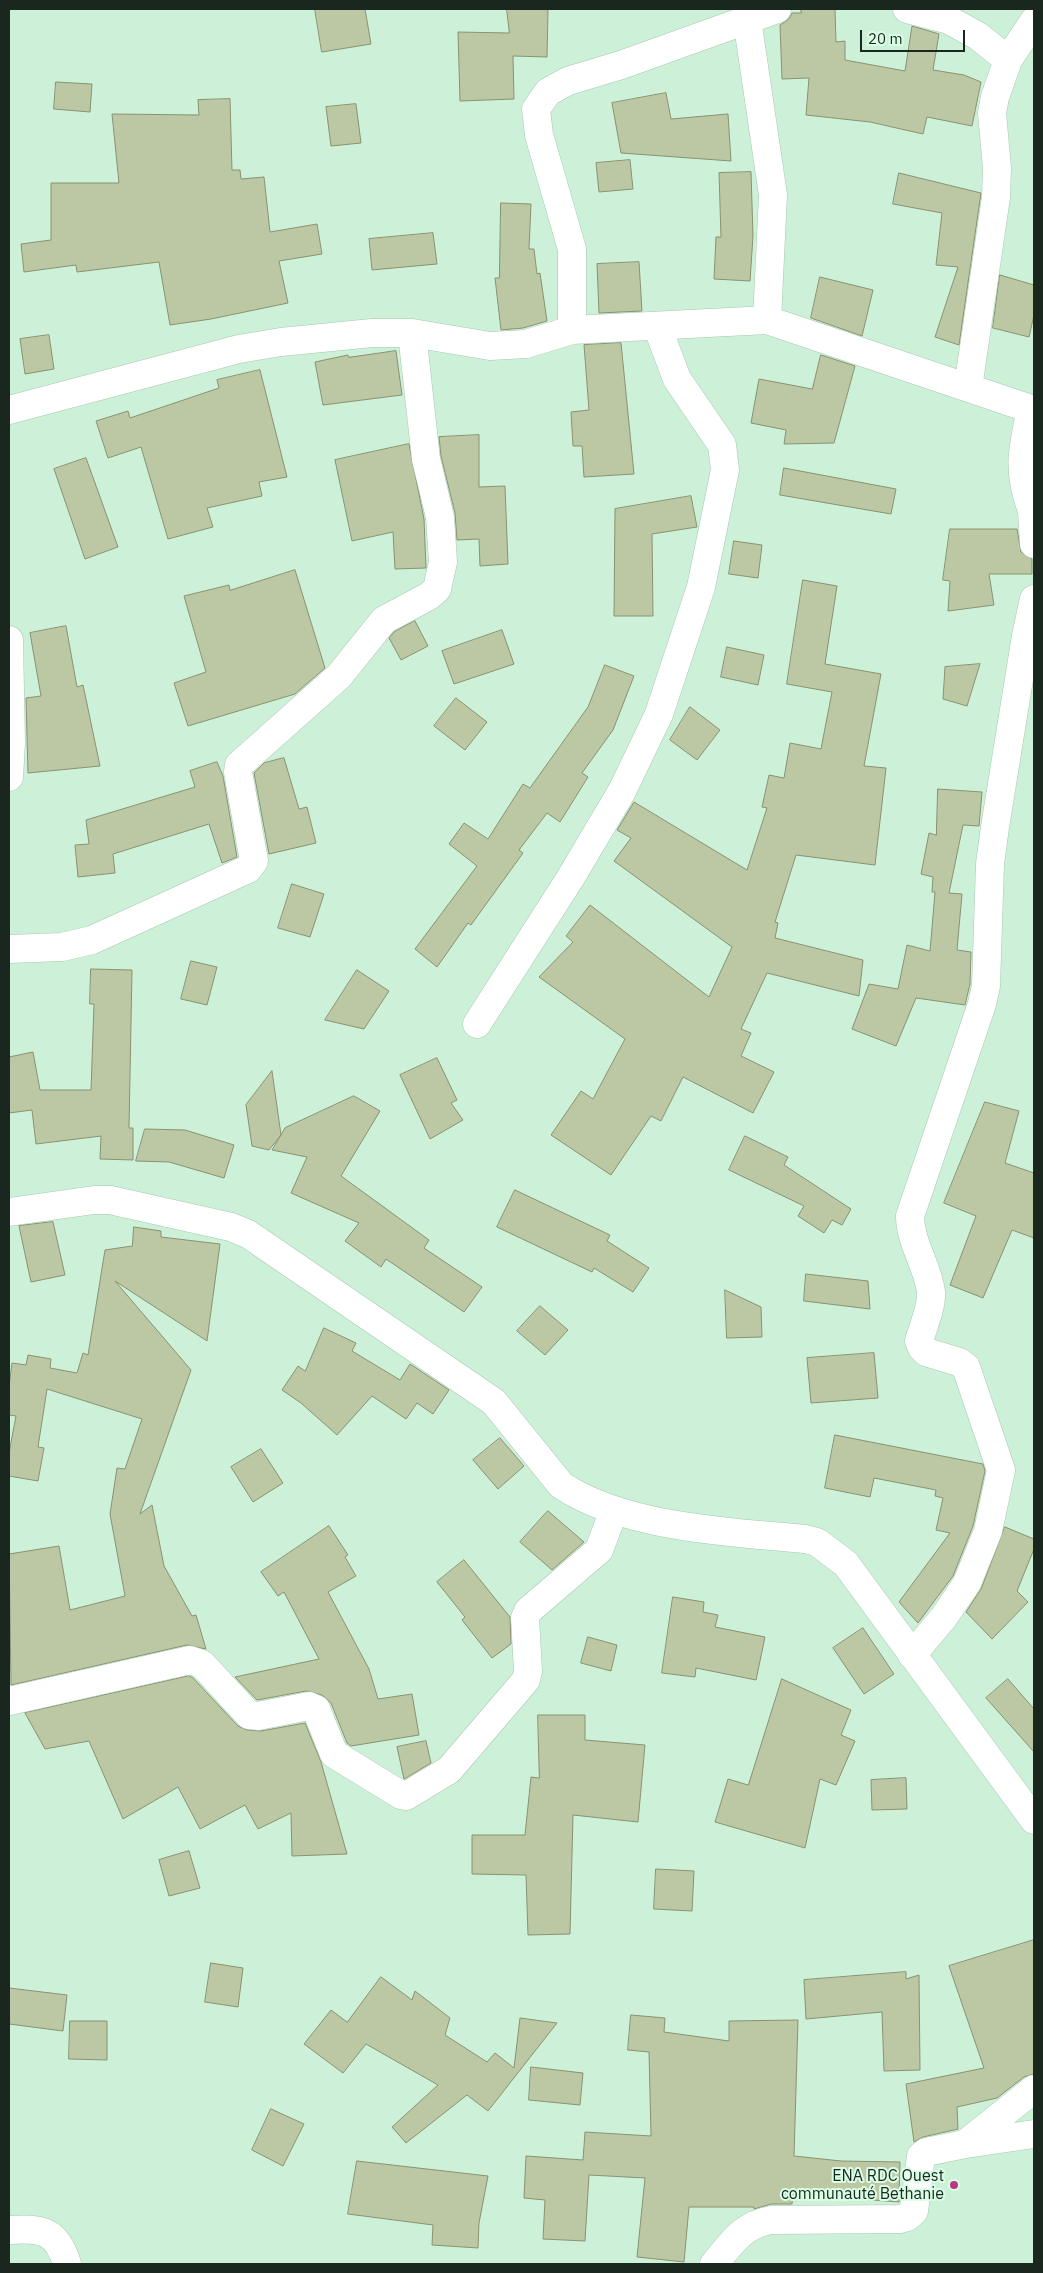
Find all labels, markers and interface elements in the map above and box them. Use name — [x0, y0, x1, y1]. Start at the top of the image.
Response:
scale bar — [863, 20, 968, 52]
text: 20 m — [868, 29, 903, 48]
place label: ENA RDC Ouest communauté Bethanie — [781, 2166, 944, 2204]
marker: ENA RDC Ouest communauté Bethanie — [948, 2179, 960, 2191]

